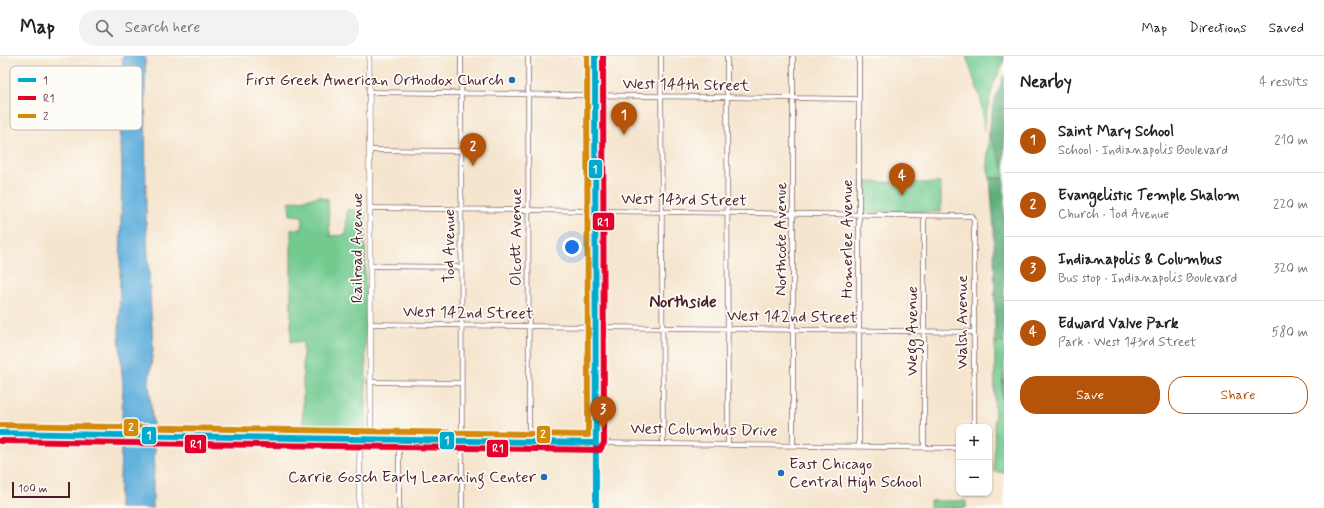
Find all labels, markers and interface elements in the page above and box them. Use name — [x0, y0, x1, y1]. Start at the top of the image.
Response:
search box — [79, 10, 359, 46]
text: Map — [20, 15, 55, 40]
icon: search — [93, 17, 115, 39]
text: Search here — [125, 18, 200, 38]
text: Map — [1141, 19, 1167, 37]
text: Directions — [1189, 19, 1247, 37]
text: Saved — [1269, 19, 1304, 37]
legend — [10, 66, 142, 130]
place label: First Greek American Orthodox Church — [246, 70, 504, 91]
text: Nearby — [1020, 71, 1072, 93]
street label: West 144th Street — [622, 73, 750, 97]
text: 1 — [43, 74, 48, 88]
text: 4 results — [1259, 74, 1308, 91]
marker: First Greek American Orthodox Church — [507, 75, 517, 85]
text: R1 — [43, 92, 54, 106]
pin: 1 — [611, 102, 637, 135]
text: 2 — [43, 110, 49, 124]
text: Saint Mary School — [1058, 122, 1174, 142]
text: 1 — [1030, 132, 1036, 149]
text: 210 m — [1274, 132, 1308, 149]
pin: 2 — [460, 133, 486, 166]
text: School · Indianapolis Boulevard — [1058, 142, 1228, 159]
line badge: 1 — [588, 159, 603, 179]
text: 1 — [593, 163, 598, 177]
pin: 4 — [889, 163, 915, 196]
street label: Homerlee Avenue — [837, 180, 858, 298]
street label: Northcote Avenue — [771, 182, 792, 296]
text: Evangelistic Temple Shalom — [1058, 186, 1240, 206]
street label: Olcott Avenue — [506, 188, 527, 286]
street label: West 143rd Street — [621, 188, 748, 212]
street label: Railroad Avenue — [347, 193, 368, 303]
text: 2 — [1030, 196, 1036, 213]
text: 220 m — [1273, 196, 1308, 213]
text: Church · Tod Avenue — [1058, 206, 1169, 223]
street label: Tod Avenue — [439, 209, 460, 283]
line badge: R1 — [592, 212, 615, 231]
text: R1 — [597, 216, 609, 230]
your location — [562, 237, 582, 257]
text: Indianapolis & Columbus — [1058, 250, 1222, 270]
text: 3 — [1030, 260, 1036, 277]
text: 320 m — [1274, 260, 1308, 277]
text: Bus stop · Indianapolis Boulevard — [1058, 270, 1237, 287]
street label: Walsh Avenue — [952, 275, 973, 369]
street label: Wegg Avenue — [902, 286, 924, 376]
district label: Northside — [649, 291, 717, 313]
street label: West 142nd Street — [403, 301, 534, 325]
street label: West 142nd Street — [727, 305, 858, 329]
text: Edward Valve Park — [1058, 314, 1179, 334]
text: 4 — [1029, 324, 1037, 341]
text: 580 m — [1271, 324, 1308, 341]
text: Park · West 143rd Street — [1058, 334, 1196, 351]
button: Save — [1020, 376, 1160, 414]
button: Share — [1168, 376, 1308, 414]
pin: 3 — [590, 396, 616, 429]
line badge: 2 — [123, 418, 139, 437]
street label: West Columbus Drive — [630, 418, 778, 442]
text: 2 — [128, 421, 134, 435]
map controls — [956, 424, 992, 496]
button: + — [956, 424, 992, 460]
line badge: 2 — [536, 425, 551, 444]
line badge: 1 — [141, 426, 157, 445]
text: 2 — [540, 428, 546, 442]
text: 1 — [147, 429, 152, 443]
line badge: 1 — [439, 431, 455, 450]
line badge: R1 — [184, 434, 207, 454]
text: 1 — [445, 434, 450, 448]
text: R1 — [190, 438, 202, 452]
line badge: R1 — [486, 439, 509, 458]
text: R1 — [492, 442, 504, 456]
place label: East Chicago Central High School — [789, 454, 922, 493]
button: − — [956, 460, 992, 496]
place label: Carrie Gosch Early Learning Center — [288, 467, 537, 489]
marker: East Chicago Central High School — [776, 468, 786, 478]
marker: Carrie Gosch Early Learning Center — [539, 472, 549, 482]
scale bar — [12, 480, 70, 499]
text: 100 m — [18, 482, 48, 496]

